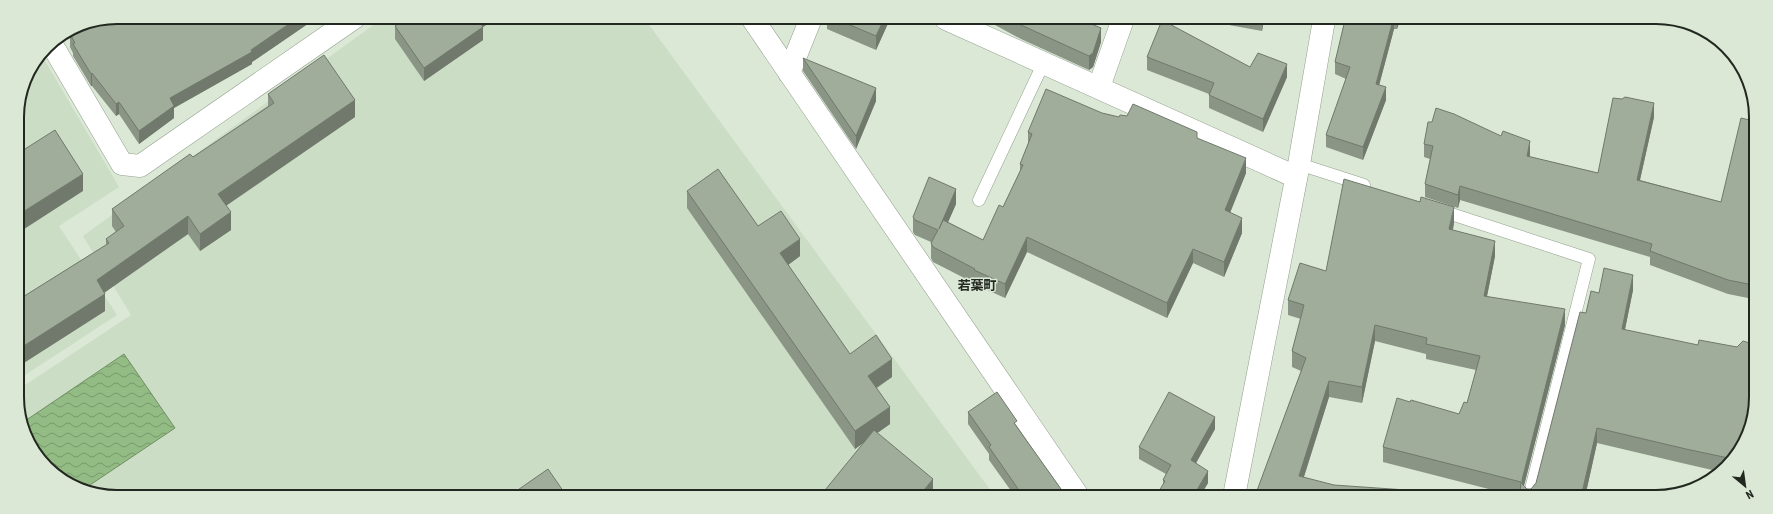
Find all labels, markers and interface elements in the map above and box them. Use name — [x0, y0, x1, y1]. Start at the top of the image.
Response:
district label: 若葉町 — [957, 278, 997, 293]
north arrow — [1725, 466, 1765, 506]
text: N — [1743, 487, 1756, 502]

